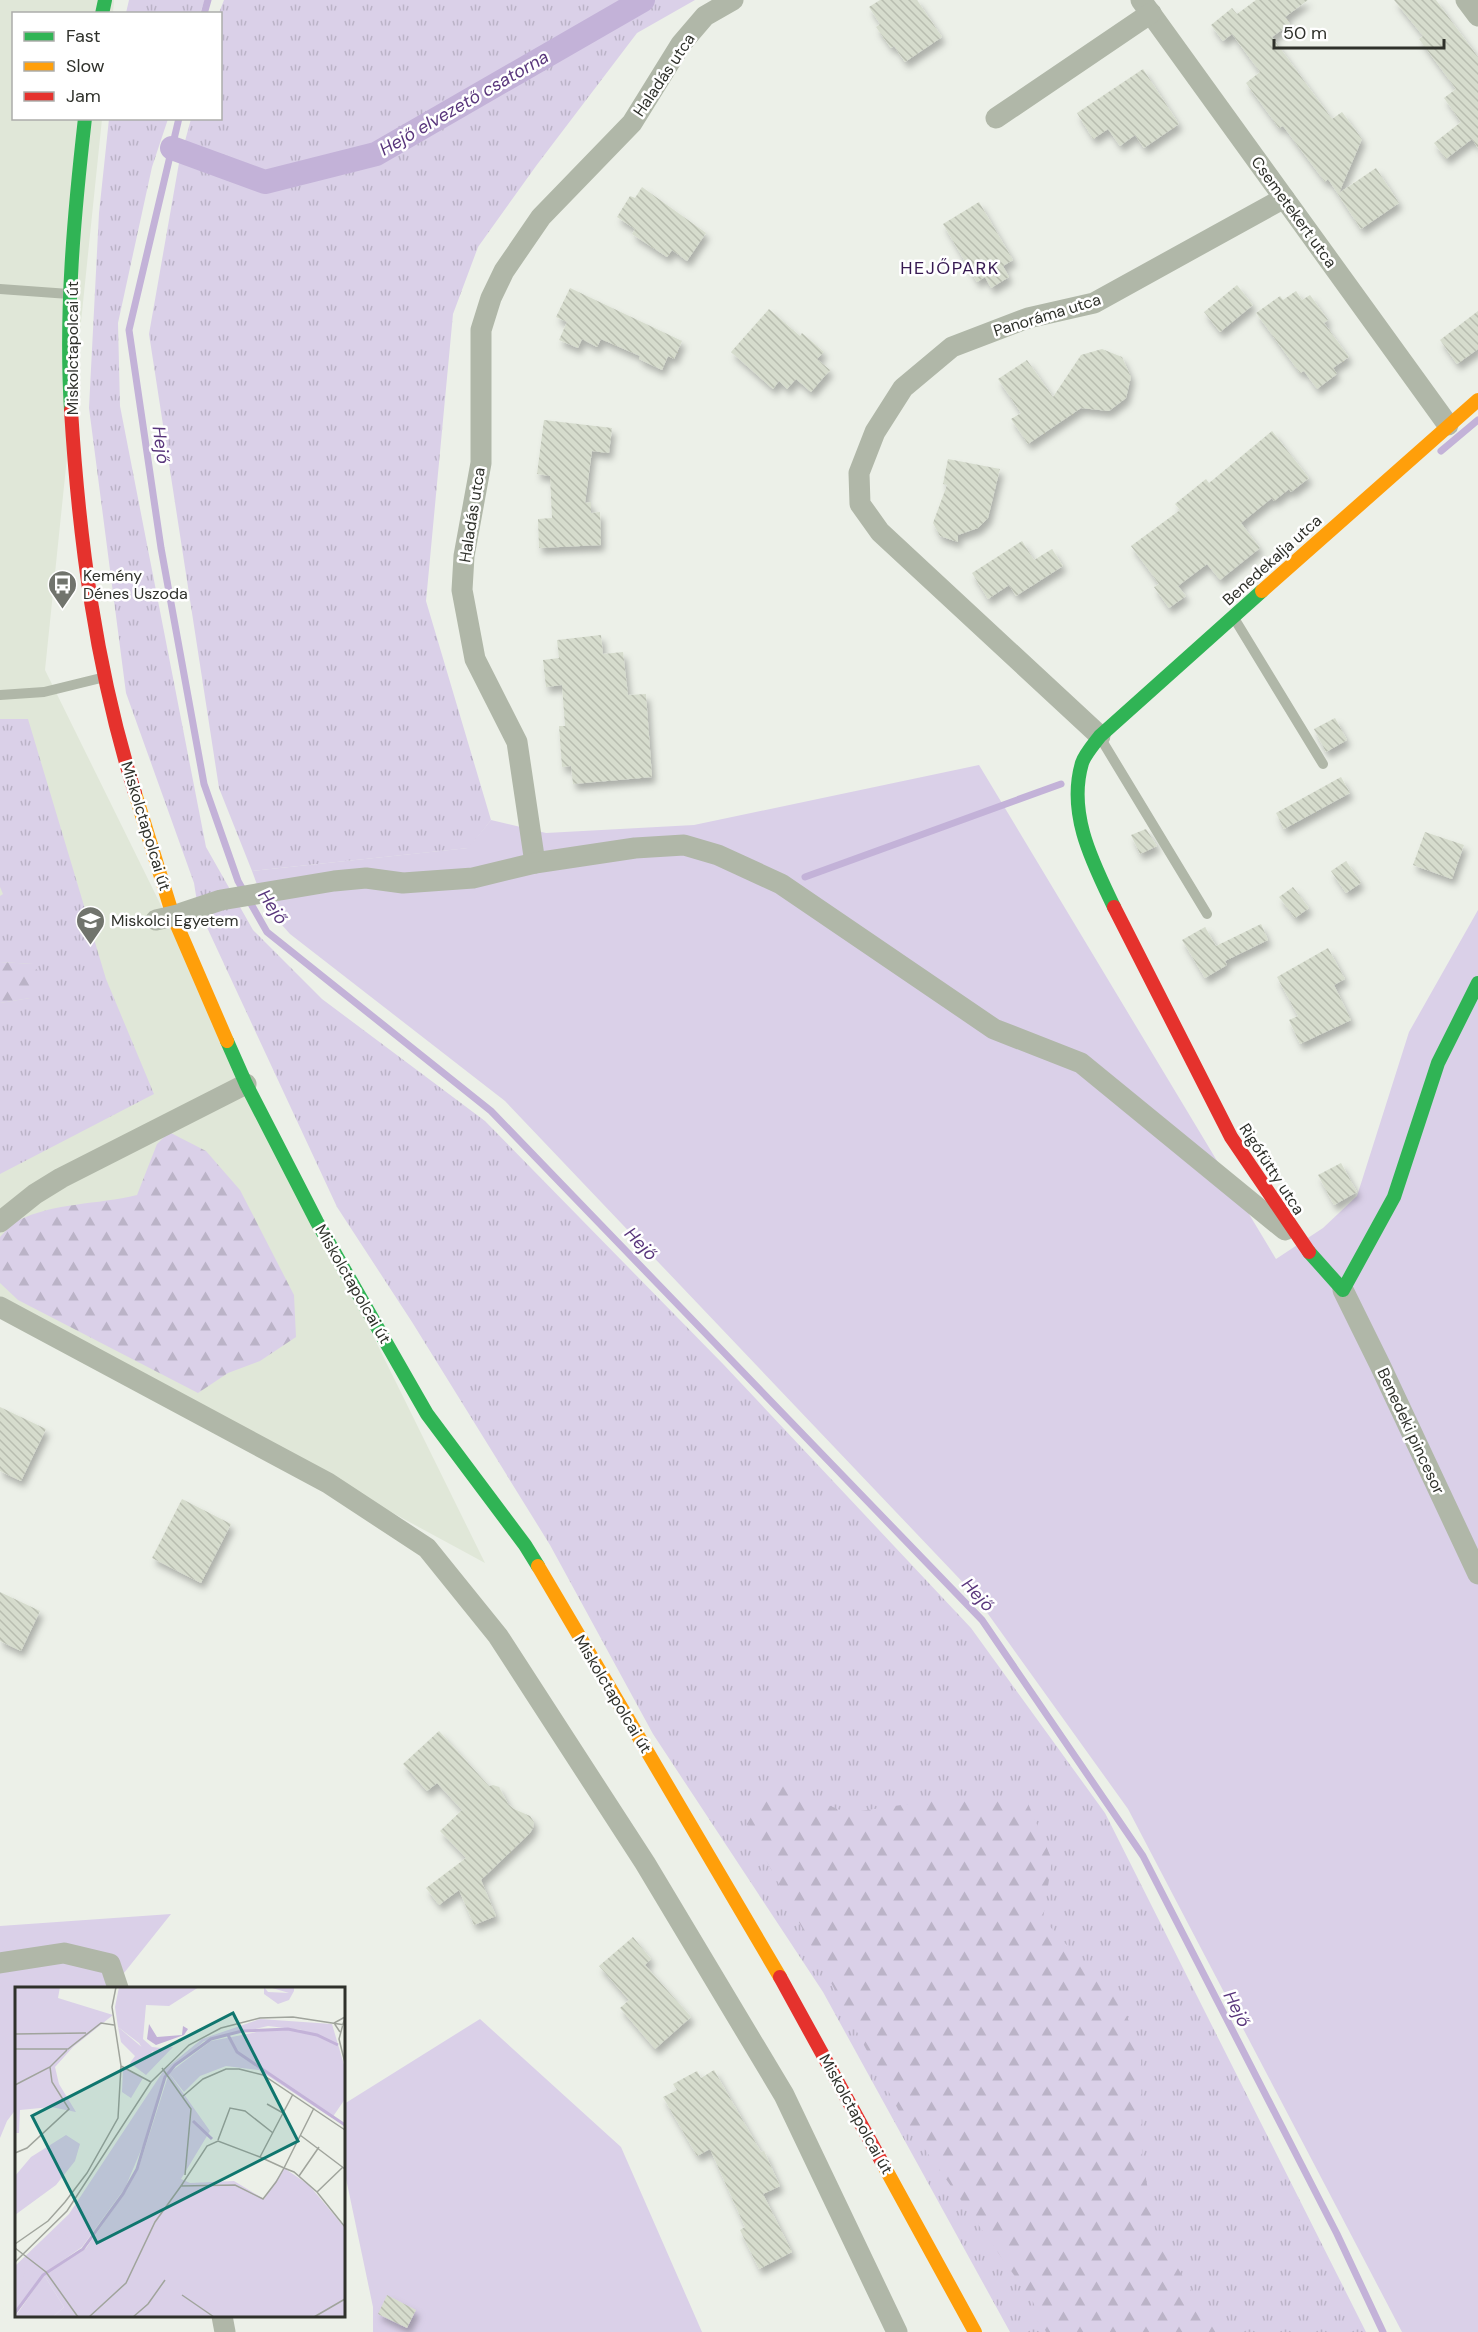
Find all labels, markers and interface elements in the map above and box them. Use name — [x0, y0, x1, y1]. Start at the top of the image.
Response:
legend — [12, 12, 222, 120]
scale bar — [1274, 12, 1444, 50]
text: 50 m — [1283, 21, 1327, 45]
text: Fast — [66, 24, 101, 48]
street label: Haladás utca — [628, 29, 700, 121]
water label: Hejő elvezető csatorna — [375, 45, 553, 161]
text: Slow — [66, 54, 105, 78]
text: Jam — [66, 84, 101, 108]
street label: Csemetekert utca — [1246, 152, 1342, 272]
district label: HEJŐPARK — [900, 256, 1000, 280]
street label: Miskolctapolcai út — [62, 281, 83, 415]
street label: Panoráma utca — [991, 289, 1103, 341]
water label: Hejő — [146, 425, 176, 465]
street label: Haladás utca — [454, 466, 490, 564]
street label: Benedekalja utca — [1218, 510, 1326, 610]
place label: Kemény Dénes Uszoda — [83, 565, 188, 604]
bus stop icon: Kemény Dénes Uszoda — [46, 568, 78, 610]
street label: Miskolctapolcai út — [116, 759, 176, 893]
water label: Hejő — [252, 885, 294, 929]
school or university icon: Miskolci Egyetem — [74, 904, 106, 946]
place label: Miskolci Egyetem — [111, 910, 238, 931]
street label: Rigófütty utca — [1235, 1119, 1309, 1219]
street label: Miskolctapolcai út — [310, 1221, 396, 1347]
water label: Hejő — [619, 1222, 663, 1266]
street label: Benedeki pincesor — [1373, 1364, 1449, 1498]
water label: Hejő — [956, 1573, 1000, 1617]
street label: Miskolctapolcai út — [569, 1631, 657, 1757]
inset map — [15, 1987, 345, 2317]
water label: Hejő — [1218, 1987, 1256, 2031]
street label: Miskolctapolcai út — [814, 2050, 898, 2178]

